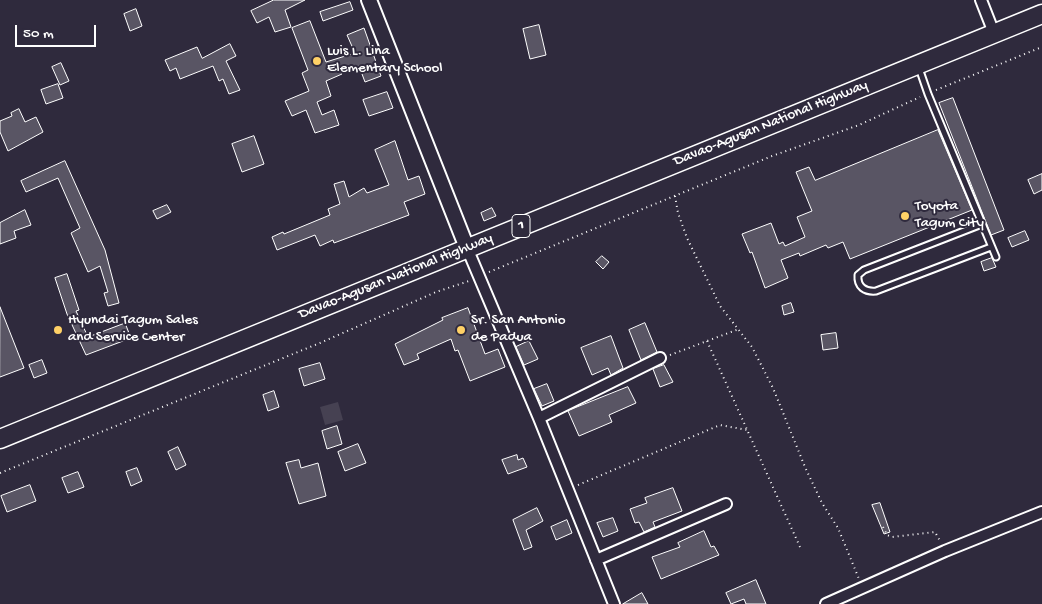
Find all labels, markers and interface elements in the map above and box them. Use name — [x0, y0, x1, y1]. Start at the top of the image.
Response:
scale bar — [18, 15, 99, 47]
text: 50 m — [23, 25, 54, 43]
place label: Luis L. Lina Elementary School — [327, 43, 443, 78]
marker: Luis L. Lina Elementary School — [311, 55, 323, 67]
street label: Davao-Agusan National Highway — [671, 77, 871, 171]
place label: Toyota Tagum City — [915, 198, 984, 233]
marker: Toyota Tagum City — [899, 210, 911, 222]
road number: 1 — [512, 215, 530, 238]
street label: Davao-Agusan National Highway — [296, 230, 496, 324]
place label: Hyundai Tagum Sales and Service Center — [68, 312, 198, 347]
place label: Sr. San Antonio de Padua — [471, 312, 566, 347]
marker: Hyundai Tagum Sales and Service Center — [52, 324, 64, 336]
marker: Sr. San Antonio de Padua — [455, 324, 467, 336]

